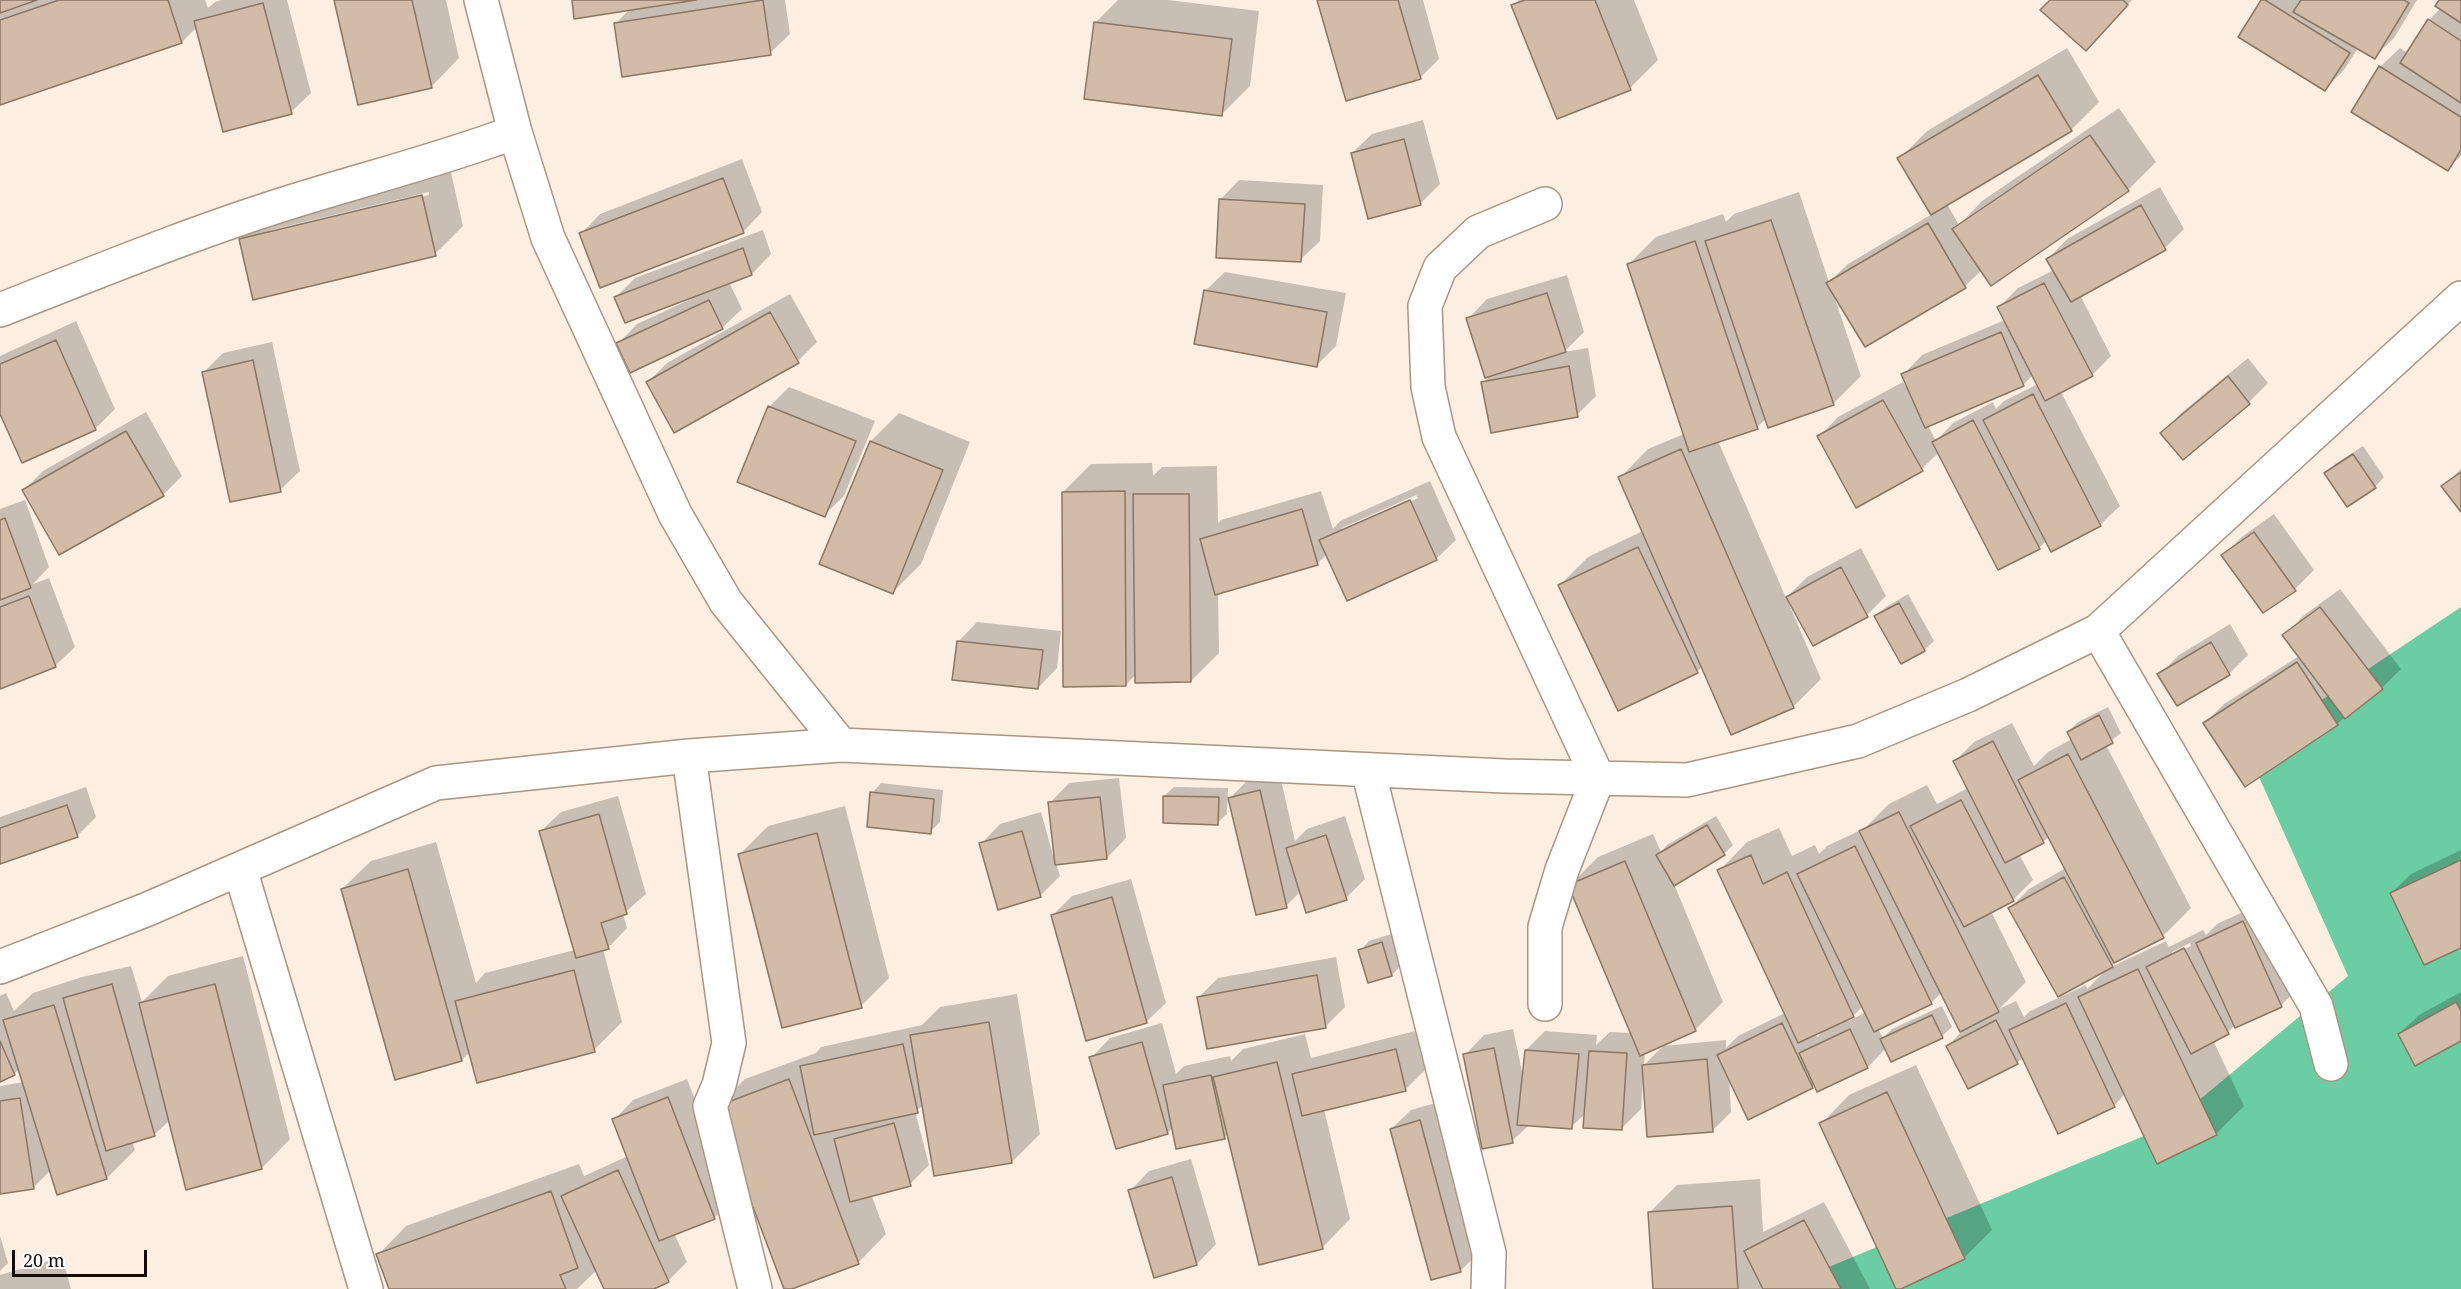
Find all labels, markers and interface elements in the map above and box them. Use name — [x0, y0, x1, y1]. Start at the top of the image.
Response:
scale bar — [15, 1238, 150, 1276]
text: 20 m — [23, 1248, 65, 1272]

